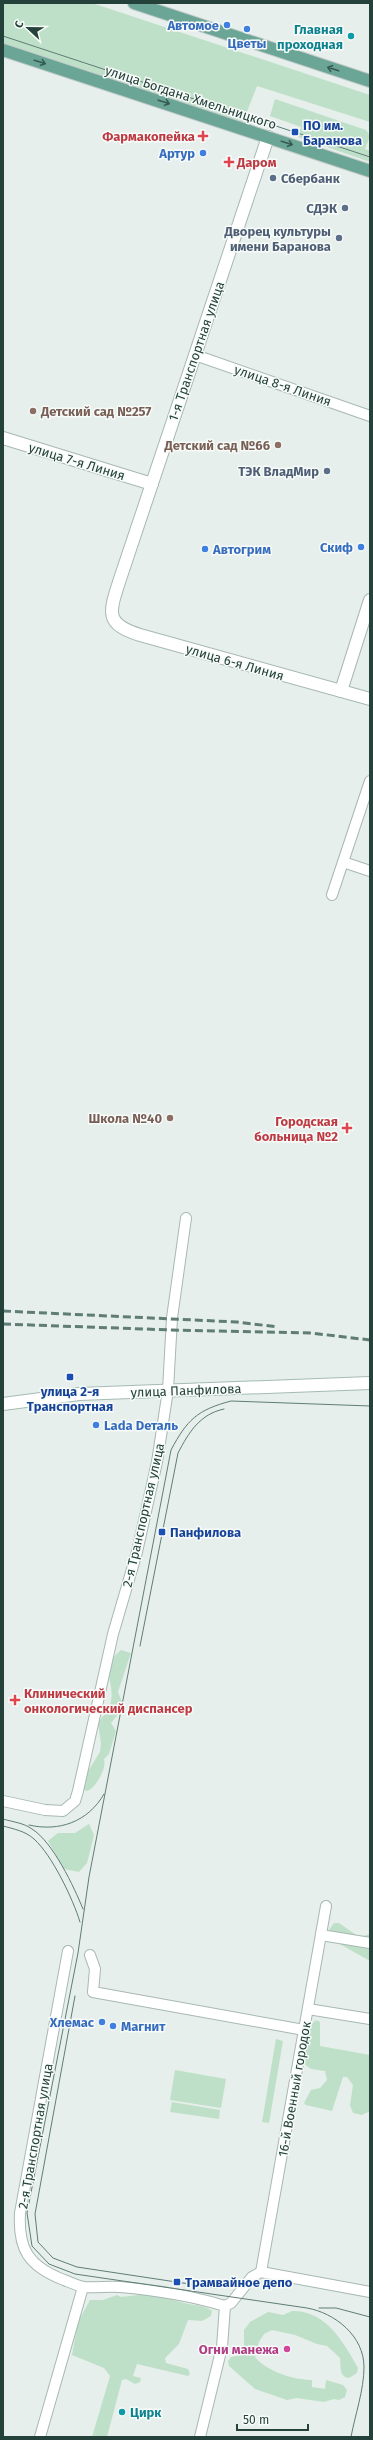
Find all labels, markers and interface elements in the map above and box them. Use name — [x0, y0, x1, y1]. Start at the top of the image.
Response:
north arrow — [8, 8, 48, 48]
text: С — [12, 18, 27, 30]
place label: Автомое — [166, 18, 219, 33]
marker: Автомое — [222, 20, 232, 30]
place label: Главная проходная — [277, 22, 343, 52]
marker: Цветы — [242, 24, 252, 34]
marker: Главная проходная — [346, 31, 356, 41]
place label: Цветы — [228, 36, 267, 51]
one-way arrow — [33, 59, 46, 66]
street label: улица Богдана Хмельницкого — [103, 63, 278, 132]
one-way arrow — [327, 64, 339, 72]
one-way arrow — [157, 99, 169, 107]
place label: ПО им. Баранова — [303, 118, 362, 148]
marker: ПО им. Баранова — [290, 127, 300, 137]
place label: Фармакопейка — [102, 129, 195, 144]
marker: Фармакопейка — [198, 131, 208, 141]
one-way arrow — [281, 140, 293, 148]
place label: Артур — [158, 146, 195, 161]
marker: Артур — [198, 148, 208, 158]
place label: Даром — [236, 155, 277, 170]
marker: Даром — [224, 157, 234, 167]
place label: Сбербанк — [281, 171, 341, 186]
marker: Сбербанк — [268, 173, 278, 183]
place label: СДЭК — [306, 201, 338, 216]
marker: СДЭК — [340, 203, 350, 213]
place label: Дворец культуры имени Баранова — [224, 224, 331, 254]
marker: Дворец культуры имени Баранова — [334, 233, 344, 243]
street label: 1-я Транспортная улица — [165, 279, 227, 423]
street label: улица 8-я Линия — [232, 362, 333, 409]
place label: Детский сад №257 — [40, 404, 151, 419]
marker: Детский сад №257 — [28, 406, 38, 416]
place label: Детский сад №66 — [163, 438, 270, 453]
street label: улица 7-я Линия — [27, 440, 127, 483]
marker: Детский сад №66 — [273, 440, 283, 450]
place label: ТЭК ВладМир — [238, 464, 319, 479]
marker: ТЭК ВладМир — [322, 466, 332, 476]
place label: Скиф — [320, 540, 353, 555]
place label: Автогрим — [212, 542, 271, 557]
marker: Скиф — [356, 542, 366, 552]
marker: Автогрим — [200, 544, 210, 554]
street label: улица 6-я Линия — [184, 641, 286, 684]
place label: Школа №40 — [88, 1111, 162, 1126]
marker: Школа №40 — [165, 1113, 175, 1123]
place label: Городская больница №2 — [254, 1114, 338, 1144]
marker: Городская больница №2 — [341, 1122, 353, 1134]
marker: улица 2-я Транспортная — [65, 1372, 75, 1382]
street label: улица Панфилова — [130, 1381, 242, 1400]
place label: улица 2-я Транспортная — [27, 1384, 113, 1414]
place label: Lada Dеталь — [104, 1418, 178, 1433]
marker: Lada Dеталь — [91, 1420, 101, 1430]
street label: 2-я Транспортная улица — [120, 1442, 167, 1589]
place label: Панфилова — [170, 1525, 241, 1540]
marker: Панфилова — [157, 1527, 167, 1537]
place label: Клинический онкологический диспансер — [24, 1686, 193, 1716]
marker: Клинический онкологический диспансер — [9, 1694, 21, 1706]
place label: Хлемас — [49, 2015, 95, 2030]
marker: Хлемас — [97, 2017, 107, 2027]
place label: Магнит — [121, 2019, 166, 2034]
street label: 16-й Военный городок — [275, 2020, 314, 2158]
marker: Магнит — [108, 2021, 118, 2031]
street label: 2-я Транспортная улица — [15, 2062, 56, 2210]
place label: Трамвайное депо — [185, 2275, 293, 2290]
marker: Трамвайное депо — [172, 2277, 182, 2287]
place label: Огни манежа — [199, 2342, 279, 2357]
marker: Огни манежа — [282, 2344, 292, 2354]
place label: Цирк — [130, 2405, 162, 2420]
scale bar — [237, 2406, 308, 2432]
marker: Цирк — [117, 2407, 127, 2417]
text: 50 m — [243, 2413, 269, 2427]

